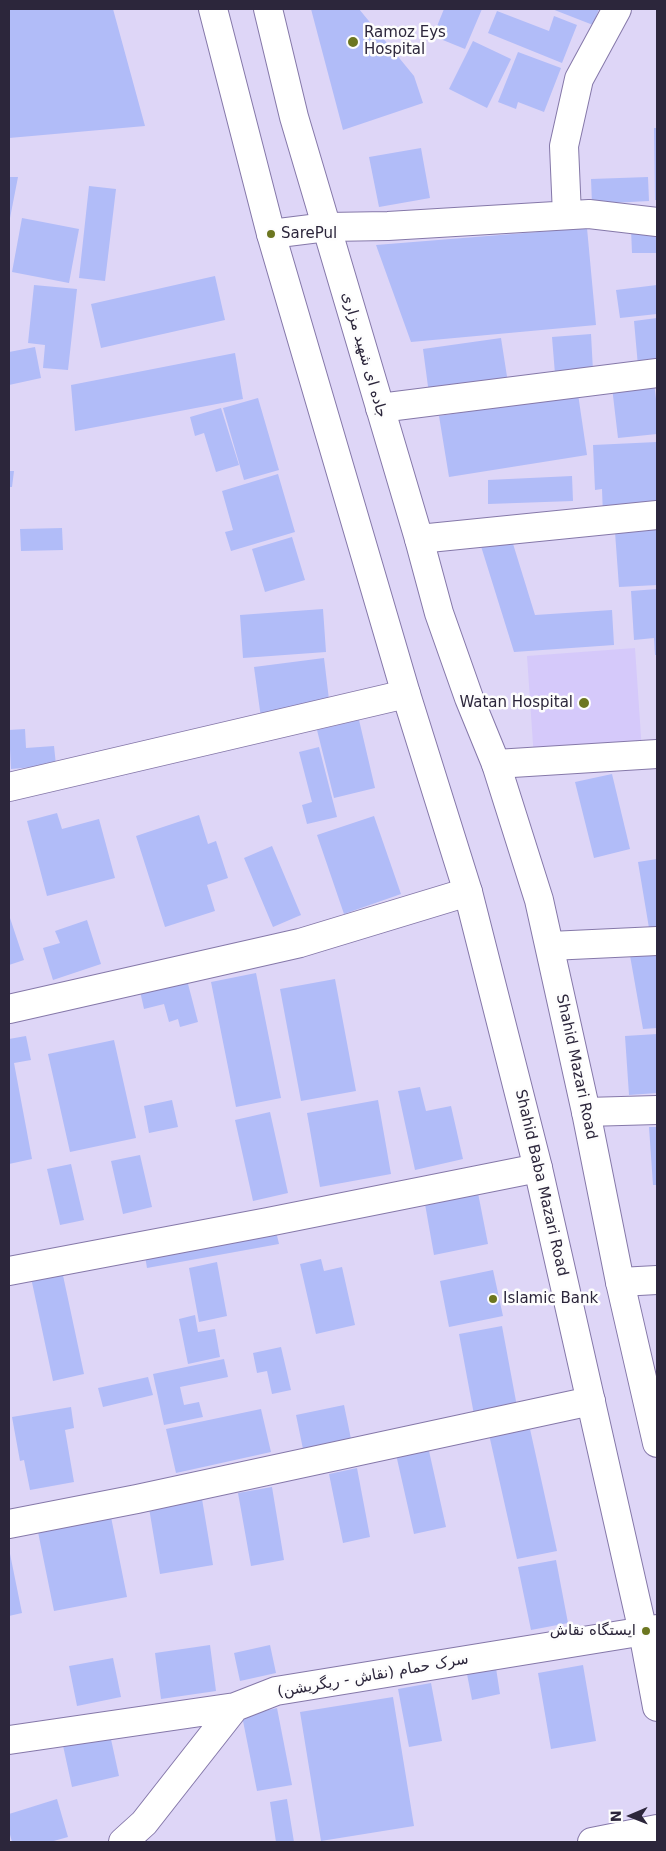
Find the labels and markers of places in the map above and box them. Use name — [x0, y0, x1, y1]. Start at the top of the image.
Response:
place label: Ramoz Eys Hospital — [364, 24, 446, 59]
marker: Ramoz Eys Hospital — [346, 35, 360, 49]
place label: SarePul — [281, 225, 337, 243]
marker: SarePul — [265, 228, 277, 240]
place label: Watan Hospital — [459, 694, 573, 712]
marker: Watan Hospital — [577, 696, 591, 710]
place label: Islamic Bank — [503, 1290, 598, 1308]
marker: Islamic Bank — [487, 1293, 499, 1305]
place label: ایستگاه نقاش — [550, 1622, 636, 1640]
marker: ایستگاه نقاش — [640, 1625, 652, 1637]

